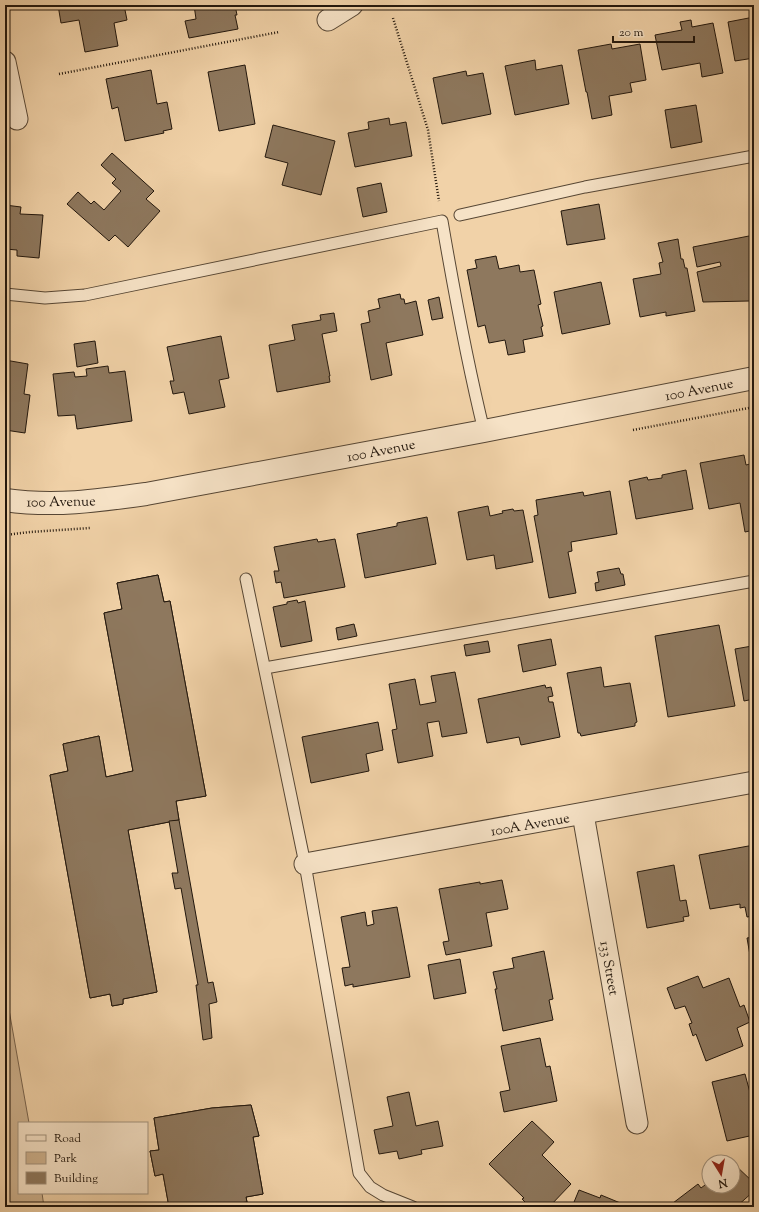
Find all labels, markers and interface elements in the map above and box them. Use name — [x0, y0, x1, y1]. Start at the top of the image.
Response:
scale bar — [613, 18, 694, 44]
text: 20 m — [619, 24, 644, 42]
street label: 100 Avenue — [664, 375, 735, 407]
street label: 100 Avenue — [346, 436, 417, 468]
street label: 100 Avenue — [26, 492, 96, 514]
street label: 100A Avenue — [489, 809, 571, 843]
street label: 133 Street — [593, 939, 623, 997]
legend — [18, 1122, 148, 1194]
text: Road — [54, 1130, 81, 1148]
text: Park — [54, 1150, 77, 1168]
north arrow — [701, 1154, 741, 1194]
text: Building — [54, 1170, 98, 1188]
text: N — [717, 1174, 730, 1192]

